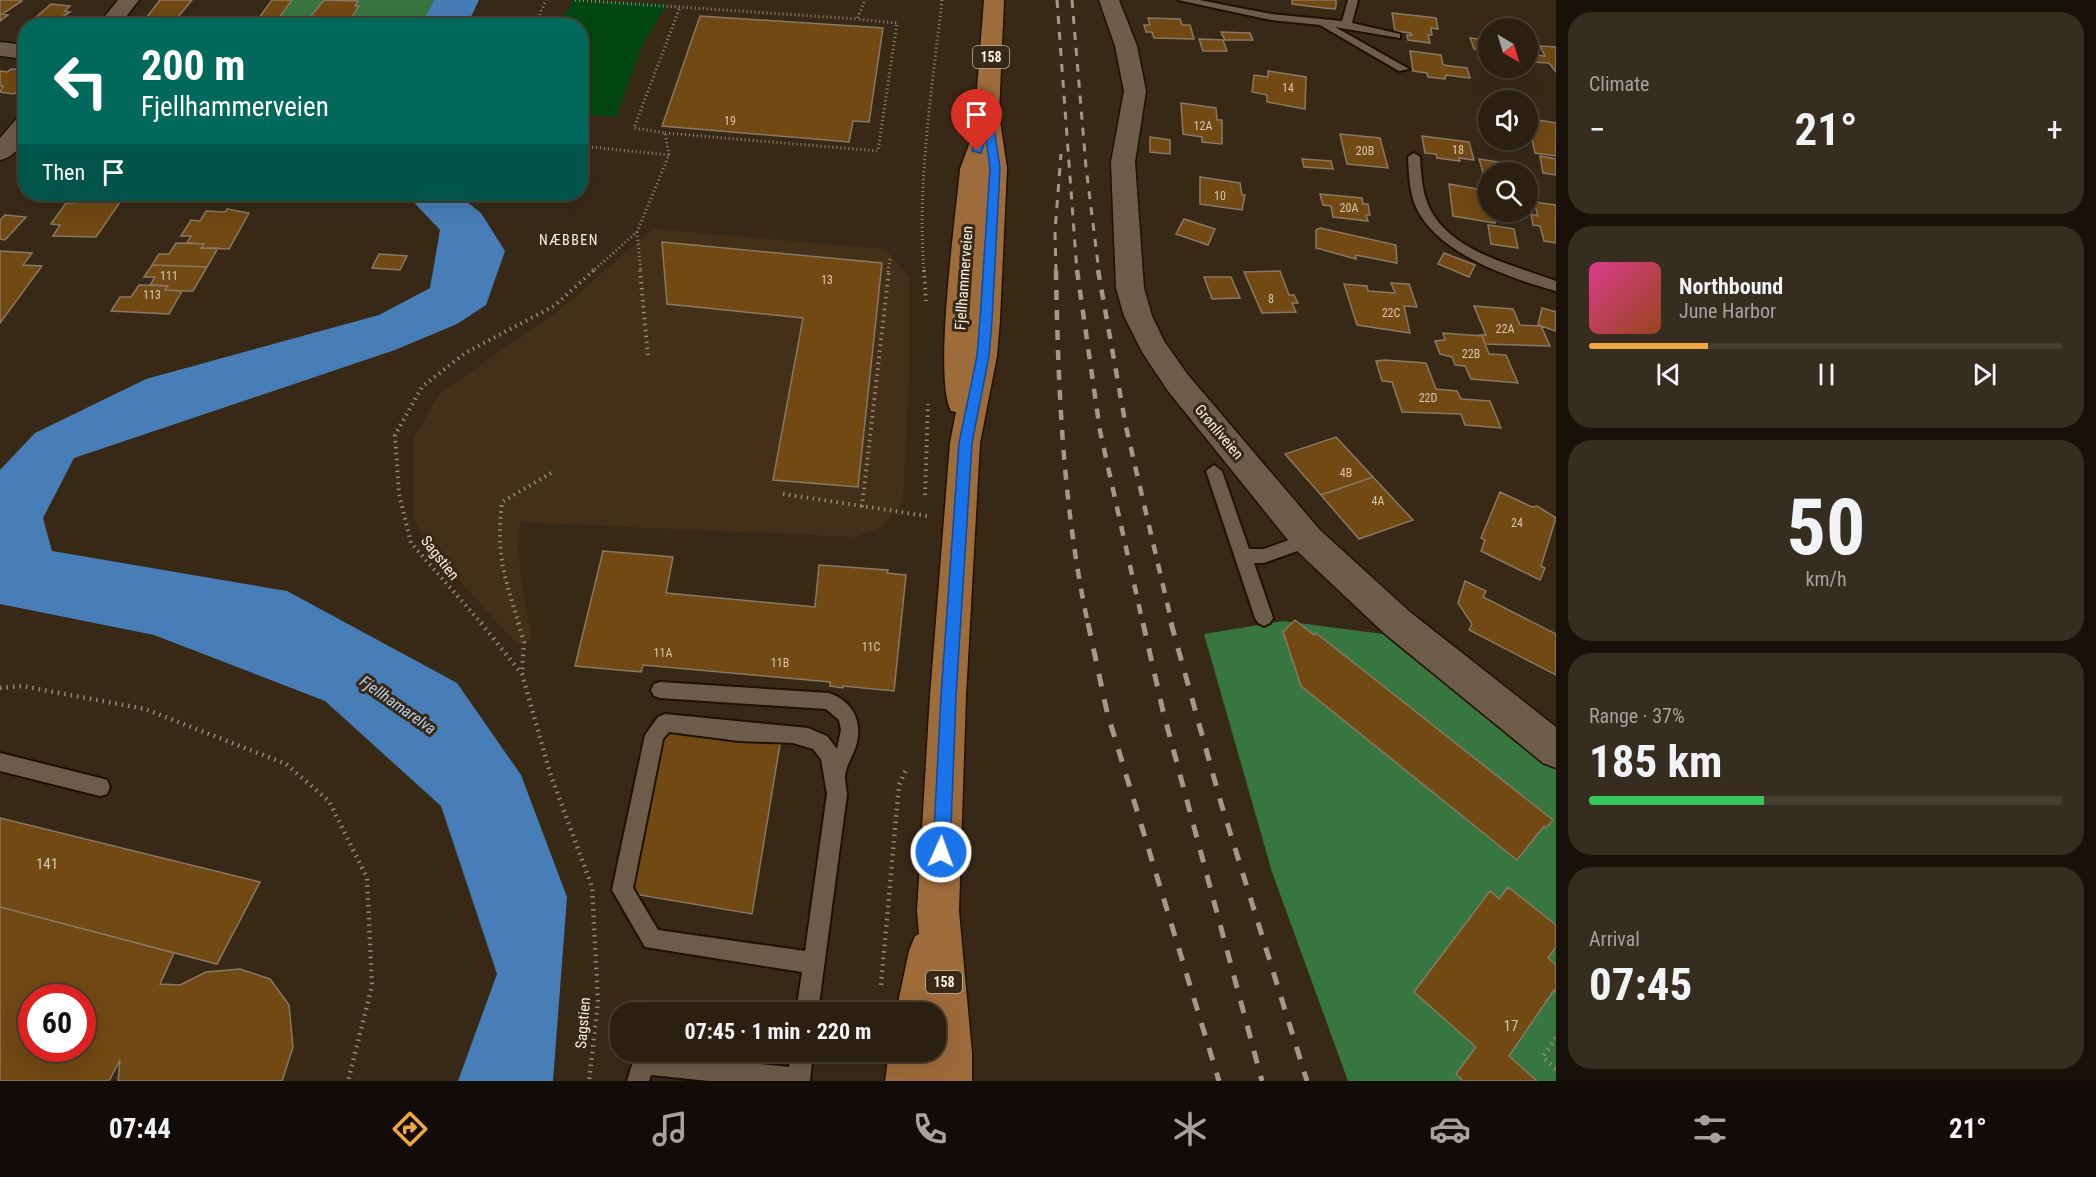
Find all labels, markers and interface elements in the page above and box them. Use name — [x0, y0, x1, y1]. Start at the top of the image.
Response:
north arrow — [1478, 18, 1538, 78]
map controls — [1478, 18, 1538, 222]
text: 200 m — [141, 41, 246, 90]
icon: left — [42, 42, 120, 120]
road number: 158 — [973, 46, 1009, 68]
text: Climate — [1589, 72, 1649, 96]
house number: 14 — [1282, 81, 1294, 95]
pin — [951, 89, 1002, 151]
button: sound — [1478, 90, 1538, 150]
text: Fjellhammerveien — [141, 91, 329, 123]
icon: arrive — [960, 98, 993, 131]
text: 21° — [1795, 103, 1858, 156]
text: − — [1589, 110, 1606, 149]
text: + — [2047, 110, 2063, 149]
house number: 19 — [724, 114, 736, 128]
house number: 12A — [1194, 119, 1212, 133]
house number: 18 — [1452, 143, 1464, 157]
house number: 20B — [1356, 144, 1374, 158]
icon: arrive — [97, 156, 130, 189]
text: Then — [42, 160, 85, 185]
button: search — [1478, 162, 1538, 222]
house number: 10 — [1214, 189, 1226, 203]
house number: 20A — [1340, 201, 1358, 215]
street label: Fjellhammerveien — [951, 225, 977, 331]
district label: NÆBBEN — [539, 232, 599, 248]
house number: 111 — [160, 269, 178, 283]
house number: 13 — [821, 273, 833, 287]
text: Northbound — [1679, 274, 1783, 299]
house number: 113 — [143, 288, 161, 302]
house number: 8 — [1268, 292, 1274, 306]
text: June Harbor — [1679, 299, 1776, 323]
house number: 22C — [1382, 306, 1401, 320]
house number: 22A — [1496, 322, 1514, 336]
house number: 22B — [1462, 347, 1480, 361]
icon: previous — [1652, 358, 1685, 391]
icon: pause — [1810, 358, 1843, 391]
icon: next — [1968, 358, 2001, 391]
house number: 22D — [1419, 391, 1437, 405]
street label: Grønliveien — [1191, 401, 1247, 463]
house number: 4B — [1340, 466, 1352, 480]
text: 50 — [1787, 482, 1865, 573]
house number: 4A — [1372, 494, 1385, 508]
house number: 24 — [1511, 516, 1523, 530]
street label: Sagstien — [417, 532, 463, 584]
text: km/h — [1805, 567, 1847, 591]
house number: 11C — [862, 640, 881, 654]
house number: 11A — [654, 646, 672, 660]
house number: 11B — [771, 656, 789, 670]
water label: Fjellhamarelva — [356, 672, 440, 738]
text: Range · 37% — [1589, 704, 1685, 728]
text: 185 km — [1589, 735, 1722, 788]
position arrow — [909, 820, 973, 884]
house number: 141 — [36, 855, 58, 873]
text: Arrival — [1589, 927, 1640, 951]
text: 07:45 — [1589, 958, 1692, 1011]
road number: 158 — [926, 971, 962, 993]
speed limit sign: 60 — [18, 984, 96, 1062]
street label: Sagstien — [572, 997, 594, 1049]
house number: 17 — [1504, 1017, 1518, 1035]
text: 07:45 · 1 min · 220 m — [685, 1019, 871, 1044]
icon: directions — [389, 1108, 431, 1150]
icon: music — [649, 1108, 691, 1150]
icon: phone — [909, 1108, 951, 1150]
icon: climate — [1169, 1108, 1211, 1150]
icon: car — [1429, 1108, 1471, 1150]
icon: filters — [1689, 1108, 1731, 1150]
text: 07:44 — [109, 1113, 171, 1145]
text: 21° — [1949, 1113, 1987, 1145]

